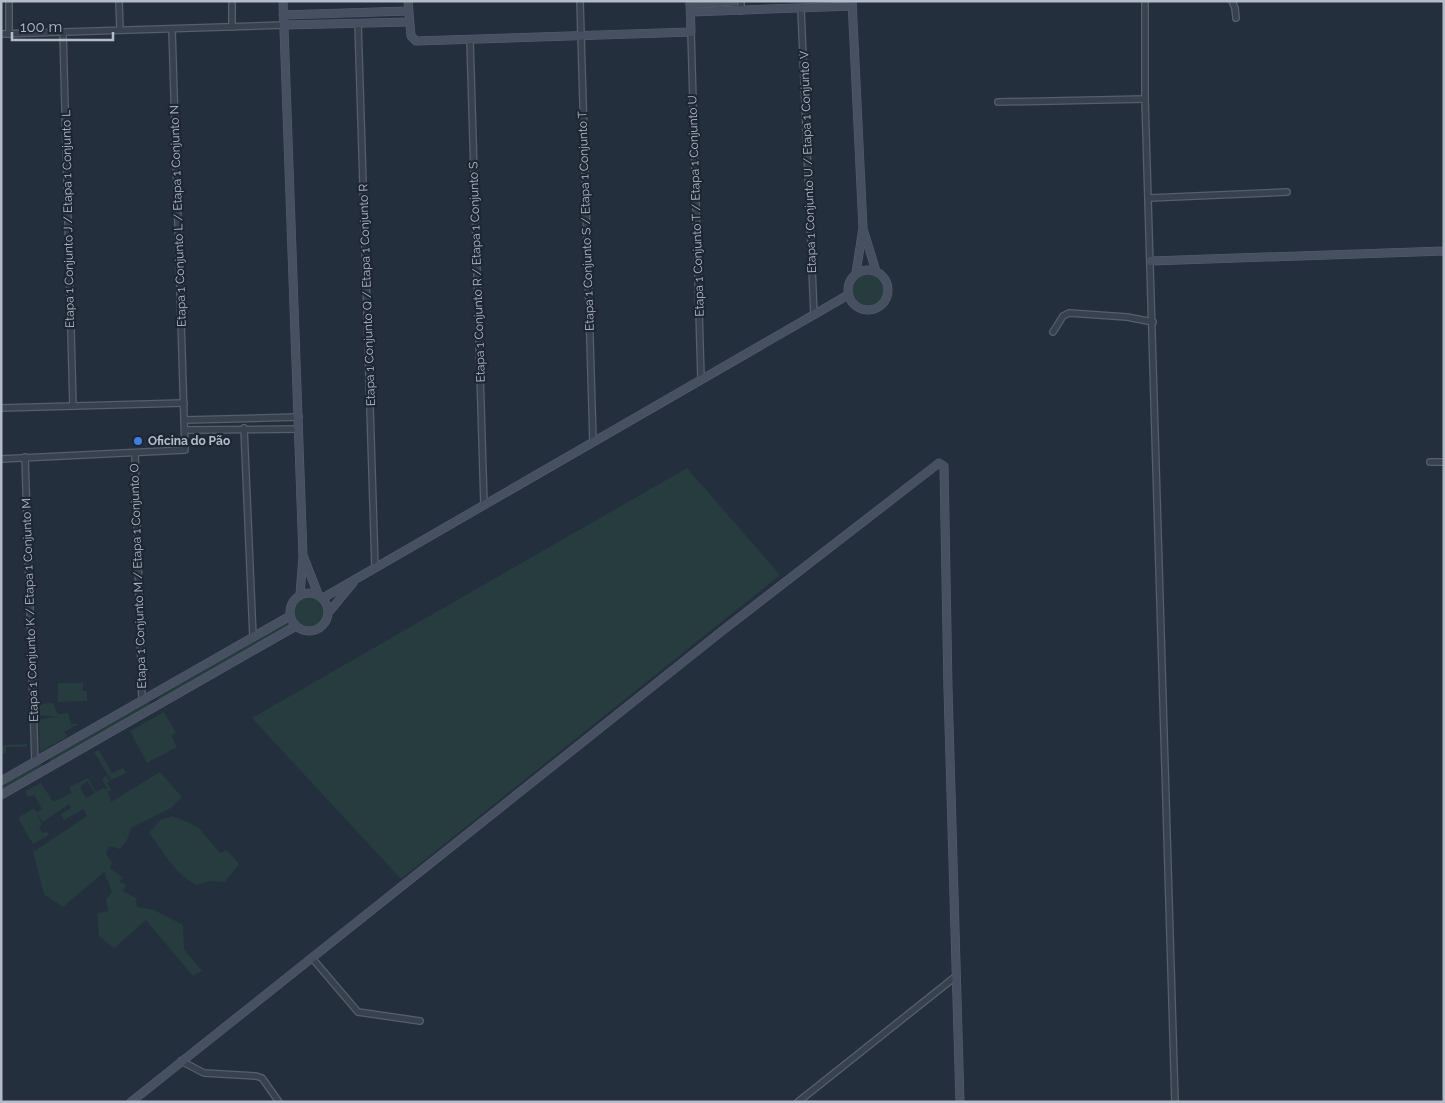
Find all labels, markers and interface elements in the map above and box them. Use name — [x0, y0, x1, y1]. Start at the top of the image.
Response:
scale bar — [12, 10, 114, 42]
text: 100 m — [20, 18, 62, 36]
street label: Etapa 1 Conjunto U / Etapa 1 Conjunto V — [797, 51, 819, 273]
street label: Etapa 1 Conjunto T / Etapa 1 Conjunto U — [685, 95, 707, 317]
street label: Etapa 1 Conjunto L / Etapa 1 Conjunto N — [167, 105, 189, 327]
street label: Etapa 1 Conjunto J / Etapa 1 Conjunto L — [59, 110, 77, 328]
street label: Etapa 1 Conjunto S / Etapa 1 Conjunto T — [575, 110, 597, 331]
street label: Etapa 1 Conjunto R / Etapa 1 Conjunto S — [466, 161, 488, 383]
street label: Etapa 1 Conjunto Q / Etapa 1 Conjunto R — [356, 183, 378, 406]
place label: Oficina do Pão — [148, 434, 230, 448]
marker: Oficina do Pão — [132, 435, 144, 447]
street label: Etapa 1 Conjunto M / Etapa 1 Conjunto O — [127, 463, 149, 689]
street label: Etapa 1 Conjunto K / Etapa 1 Conjunto M — [19, 498, 41, 722]

